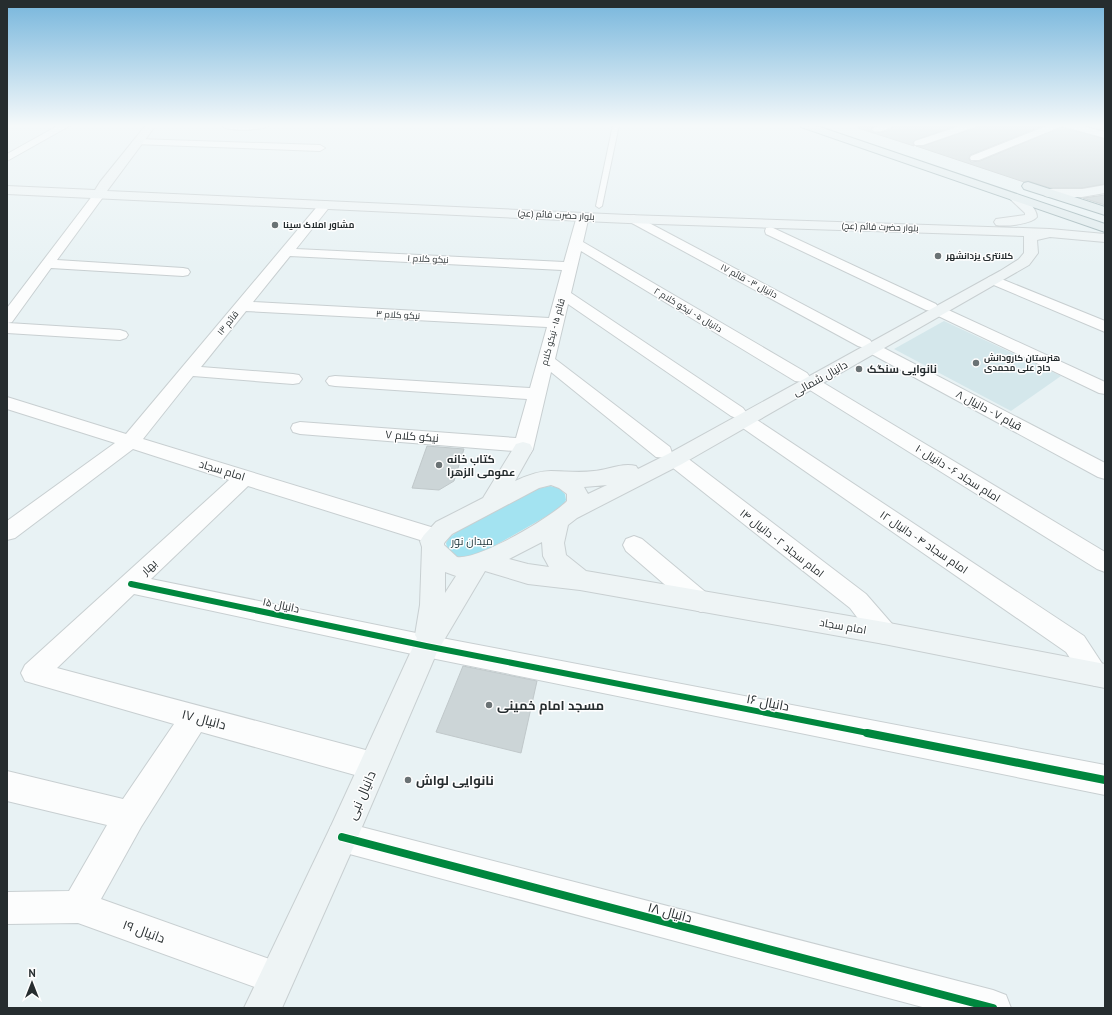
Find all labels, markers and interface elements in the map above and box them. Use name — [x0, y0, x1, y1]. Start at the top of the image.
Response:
street label: بلوار حضرت قائم (عج) — [517, 207, 595, 223]
place label: مشاور املاک سینا — [283, 219, 354, 231]
marker: مشاور املاک سینا — [270, 220, 280, 230]
street label: بلوار حضرت قائم (عج) — [841, 220, 919, 234]
place label: کلانتری یزدانشهر — [945, 250, 1013, 262]
marker: کلانتری یزدانشهر — [933, 251, 943, 261]
street label: نیکو کلام ۱ — [407, 252, 449, 266]
street label: دانیال ۳ - قائم ۱۷ — [718, 261, 780, 301]
street label: دانیال ۵ - نیکو کلام ۲ — [652, 285, 724, 335]
street label: قائم ۱۵ - نیکو کلام — [538, 297, 568, 367]
street label: قائم ۱۳ — [215, 308, 241, 338]
street label: نیکو کلام ۳ — [376, 308, 420, 322]
place label: هنرستان کارودانش حاج علی محمدی — [984, 352, 1060, 375]
street label: دانیال شمالی — [790, 357, 850, 399]
marker: هنرستان کارودانش حاج علی محمدی — [971, 358, 981, 368]
place label: نانوایی سنگک — [867, 362, 937, 377]
marker: نانوایی سنگک — [854, 364, 864, 374]
street label: قیام ۷ - دانیال ۸ — [953, 387, 1024, 434]
street label: نیکو کلام ٧ — [385, 427, 439, 446]
street label: امام سجاد ۶ - دانیال ۱۰ — [912, 441, 1003, 506]
place label: کتاب خانه عمومی الزهرا — [447, 452, 515, 480]
street label: امام سجاد — [197, 456, 247, 485]
marker: کتاب خانه عمومی الزهرا — [434, 460, 444, 470]
street label: امام سجاد ۲ - دانیال ۱۴ — [737, 506, 827, 581]
street label: امام سجاد ۴ - دانیال ۱۲ — [877, 507, 971, 577]
park label: میدان نور — [450, 534, 493, 548]
street label: بهار — [138, 556, 160, 578]
street label: دانیال ۱۵ — [261, 594, 301, 616]
street label: امام سجاد — [818, 615, 868, 638]
street label: دانیال ۱۶ — [745, 690, 791, 715]
place label: مسجد امام خمینی — [497, 697, 604, 715]
marker: مسجد امام خمینی — [484, 700, 494, 710]
street label: دانیال ۱۷ — [180, 705, 228, 734]
street label: دانیال نبی — [343, 768, 380, 822]
place label: نانوایی لواش — [416, 772, 494, 789]
marker: نانوایی لواش — [403, 775, 413, 785]
street label: دانیال ۱۸ — [646, 898, 694, 927]
street label: دانیال ۱۹ — [120, 916, 167, 947]
north arrow — [12, 963, 52, 1003]
text: N — [28, 966, 36, 980]

